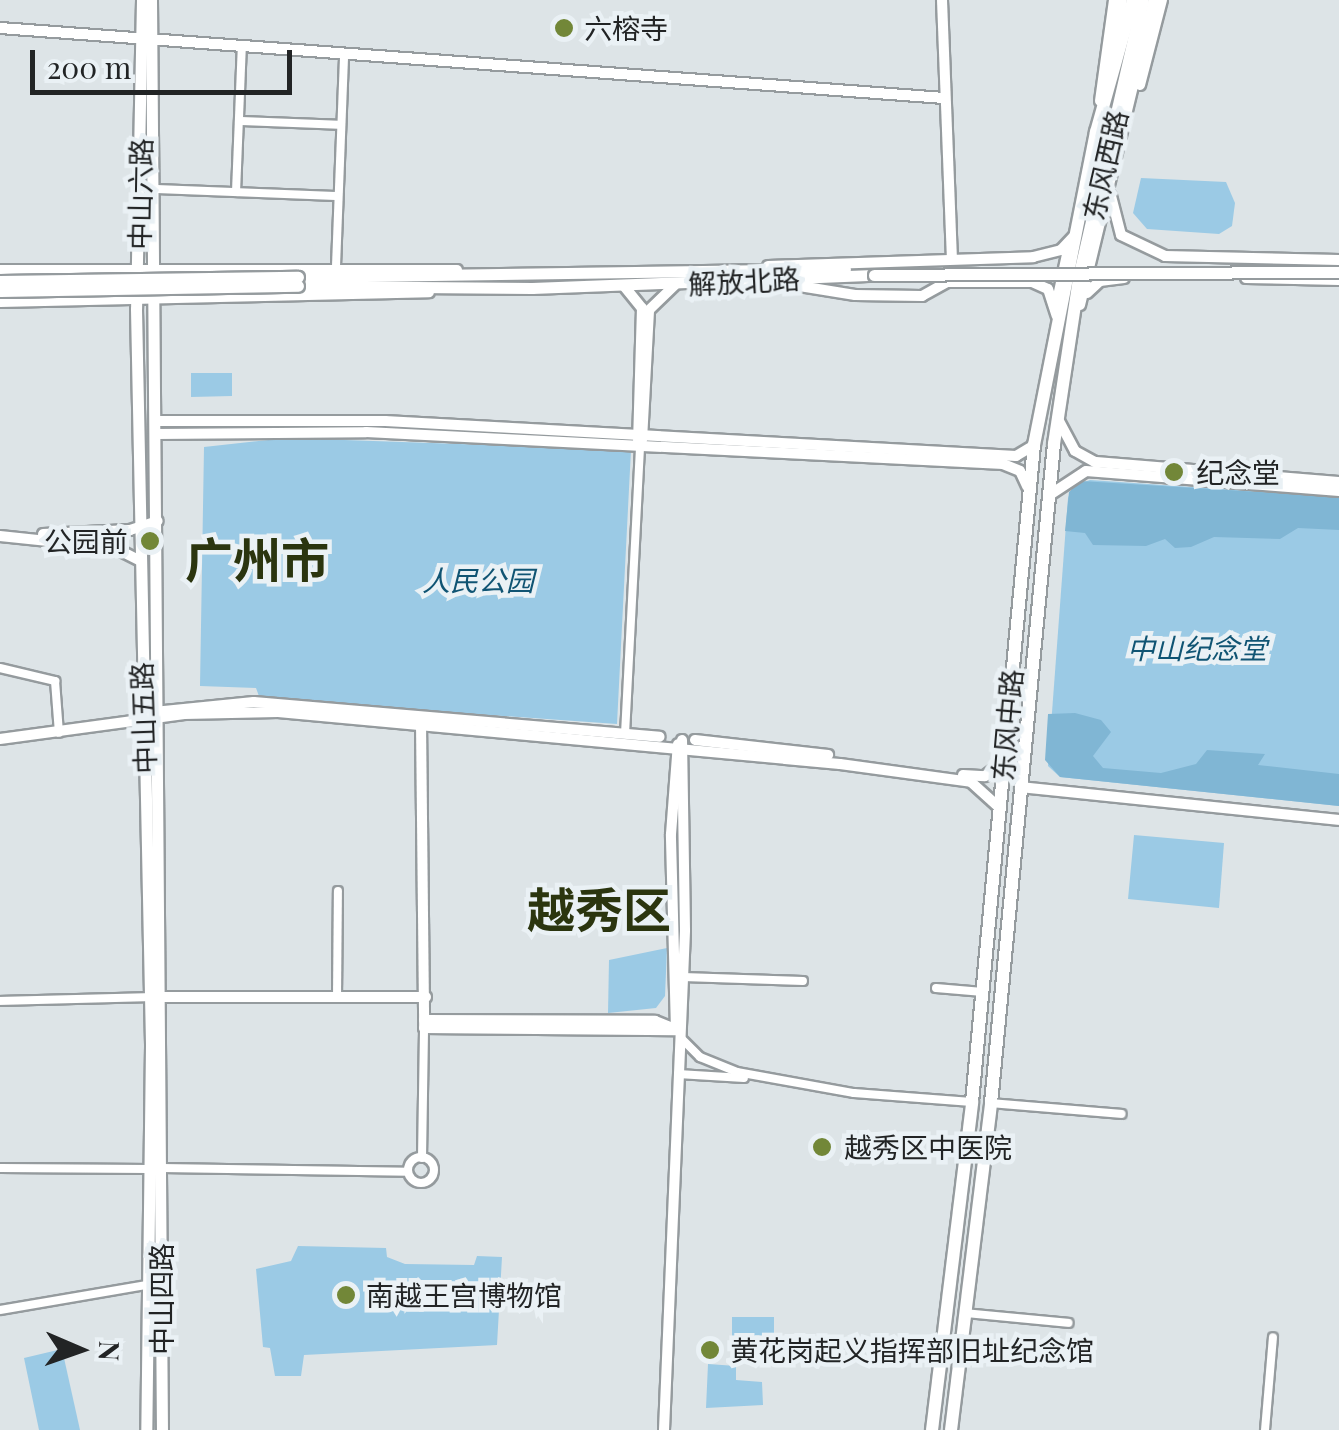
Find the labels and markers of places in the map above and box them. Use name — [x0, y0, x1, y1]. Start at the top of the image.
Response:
place label: 六榕寺 — [584, 11, 668, 45]
marker: 六榕寺 — [553, 17, 575, 39]
place label: 纪念堂 — [1196, 455, 1280, 489]
marker: 纪念堂 — [1161, 459, 1187, 485]
place label: 公园前 — [44, 524, 128, 558]
marker: 公园前 — [137, 528, 163, 554]
place label: 越秀区中医院 — [844, 1130, 1012, 1164]
marker: 越秀区中医院 — [809, 1134, 835, 1160]
place label: 南越王宫博物馆 — [366, 1278, 562, 1312]
marker: 南越王宫博物馆 — [335, 1284, 357, 1306]
place label: 黄花岗起义指挥部旧址纪念馆 — [730, 1333, 1094, 1367]
marker: 黄花岗起义指挥部旧址纪念馆 — [699, 1339, 721, 1361]

